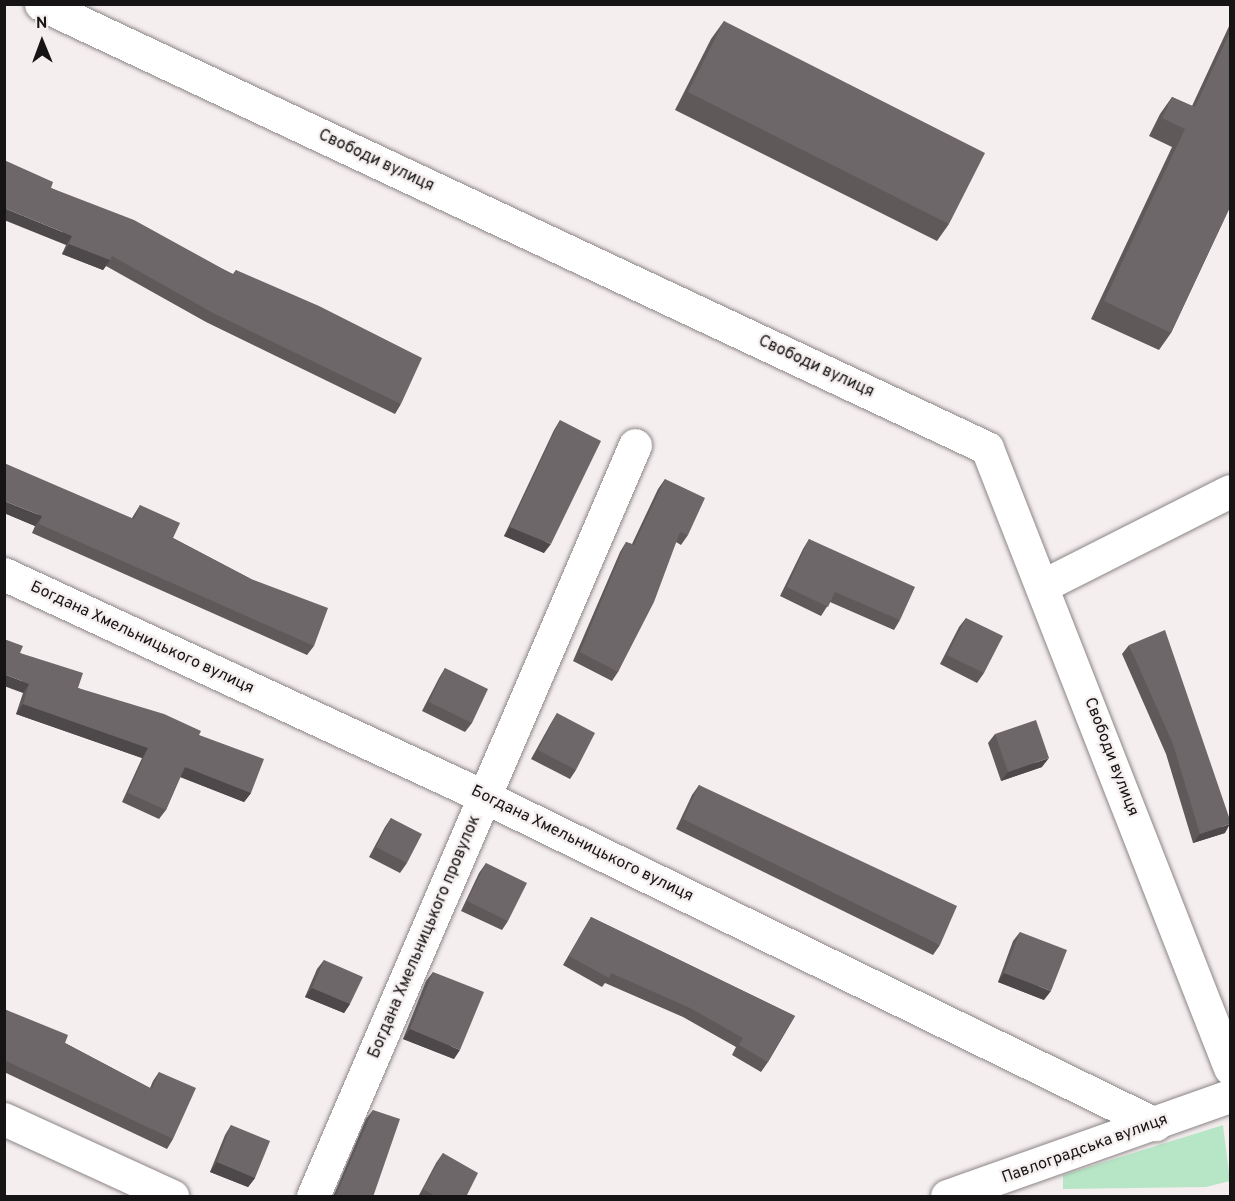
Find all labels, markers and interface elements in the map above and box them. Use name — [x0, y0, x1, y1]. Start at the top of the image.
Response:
north arrow — [12, 12, 72, 72]
text: N — [36, 14, 48, 34]
street label: Свободи вулиця — [315, 126, 437, 196]
street label: Свободи вулиця — [755, 332, 877, 402]
street label: Богдана Хмельницького вулиця — [27, 578, 257, 698]
street label: Свободи вулиця — [1080, 695, 1142, 819]
street label: Богдана Хмельницького вулиця — [468, 782, 696, 906]
street label: Богдана Хмельницького провулок — [365, 813, 485, 1061]
street label: Павлоградська вулиця — [999, 1110, 1171, 1188]

